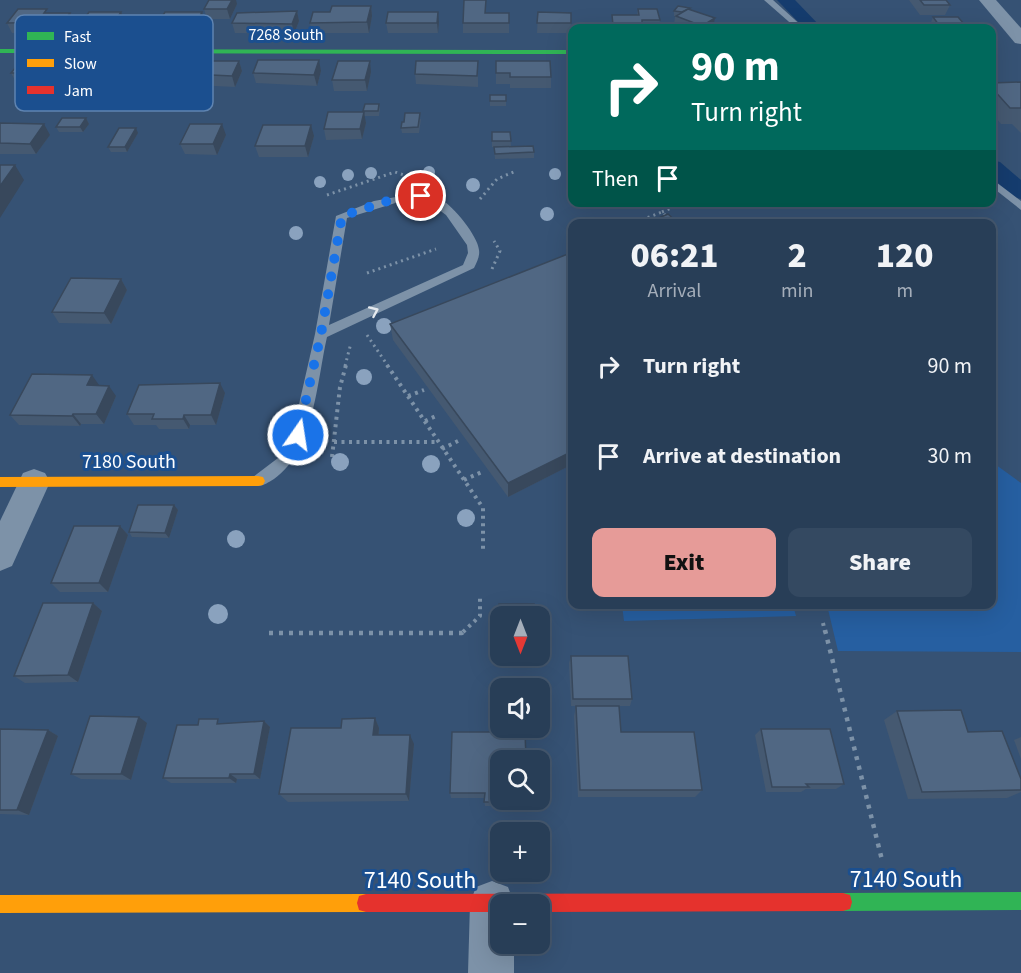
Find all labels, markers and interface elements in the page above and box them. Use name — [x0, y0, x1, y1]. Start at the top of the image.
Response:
legend — [15, 15, 213, 111]
street label: 7268 South — [248, 24, 324, 46]
text: Fast — [64, 26, 92, 48]
text: 90 m — [691, 37, 780, 97]
icon: right — [592, 48, 670, 126]
text: Slow — [64, 53, 97, 75]
text: Jam — [64, 80, 93, 102]
text: Turn right — [691, 93, 802, 132]
icon: arrive — [651, 162, 684, 195]
text: Then — [592, 163, 639, 195]
pin — [395, 170, 446, 221]
icon: arrive — [404, 179, 437, 212]
text: 06:21 — [630, 230, 719, 281]
text: 2 — [788, 230, 807, 281]
text: 120 — [876, 230, 934, 281]
text: Arrival — [648, 277, 701, 305]
text: min — [781, 277, 813, 305]
text: m — [896, 277, 913, 305]
one-way arrow — [368, 306, 379, 318]
icon: right — [592, 350, 625, 383]
text: Turn right — [643, 350, 740, 382]
text: 90 m — [927, 350, 972, 382]
position arrow — [266, 403, 330, 467]
icon: arrive — [592, 440, 625, 473]
text: Arrive at destination — [643, 440, 841, 472]
text: 30 m — [927, 440, 972, 472]
street label: 7180 South — [82, 448, 176, 476]
button: Exit — [592, 528, 776, 597]
button: Share — [788, 528, 972, 597]
north arrow — [490, 606, 550, 666]
map controls — [490, 606, 550, 954]
button: sound — [490, 678, 550, 738]
button: search — [490, 750, 550, 810]
button: + — [490, 822, 550, 882]
street label: 7140 South — [850, 862, 962, 897]
street label: 7140 South — [364, 863, 476, 898]
button: − — [490, 894, 550, 954]

